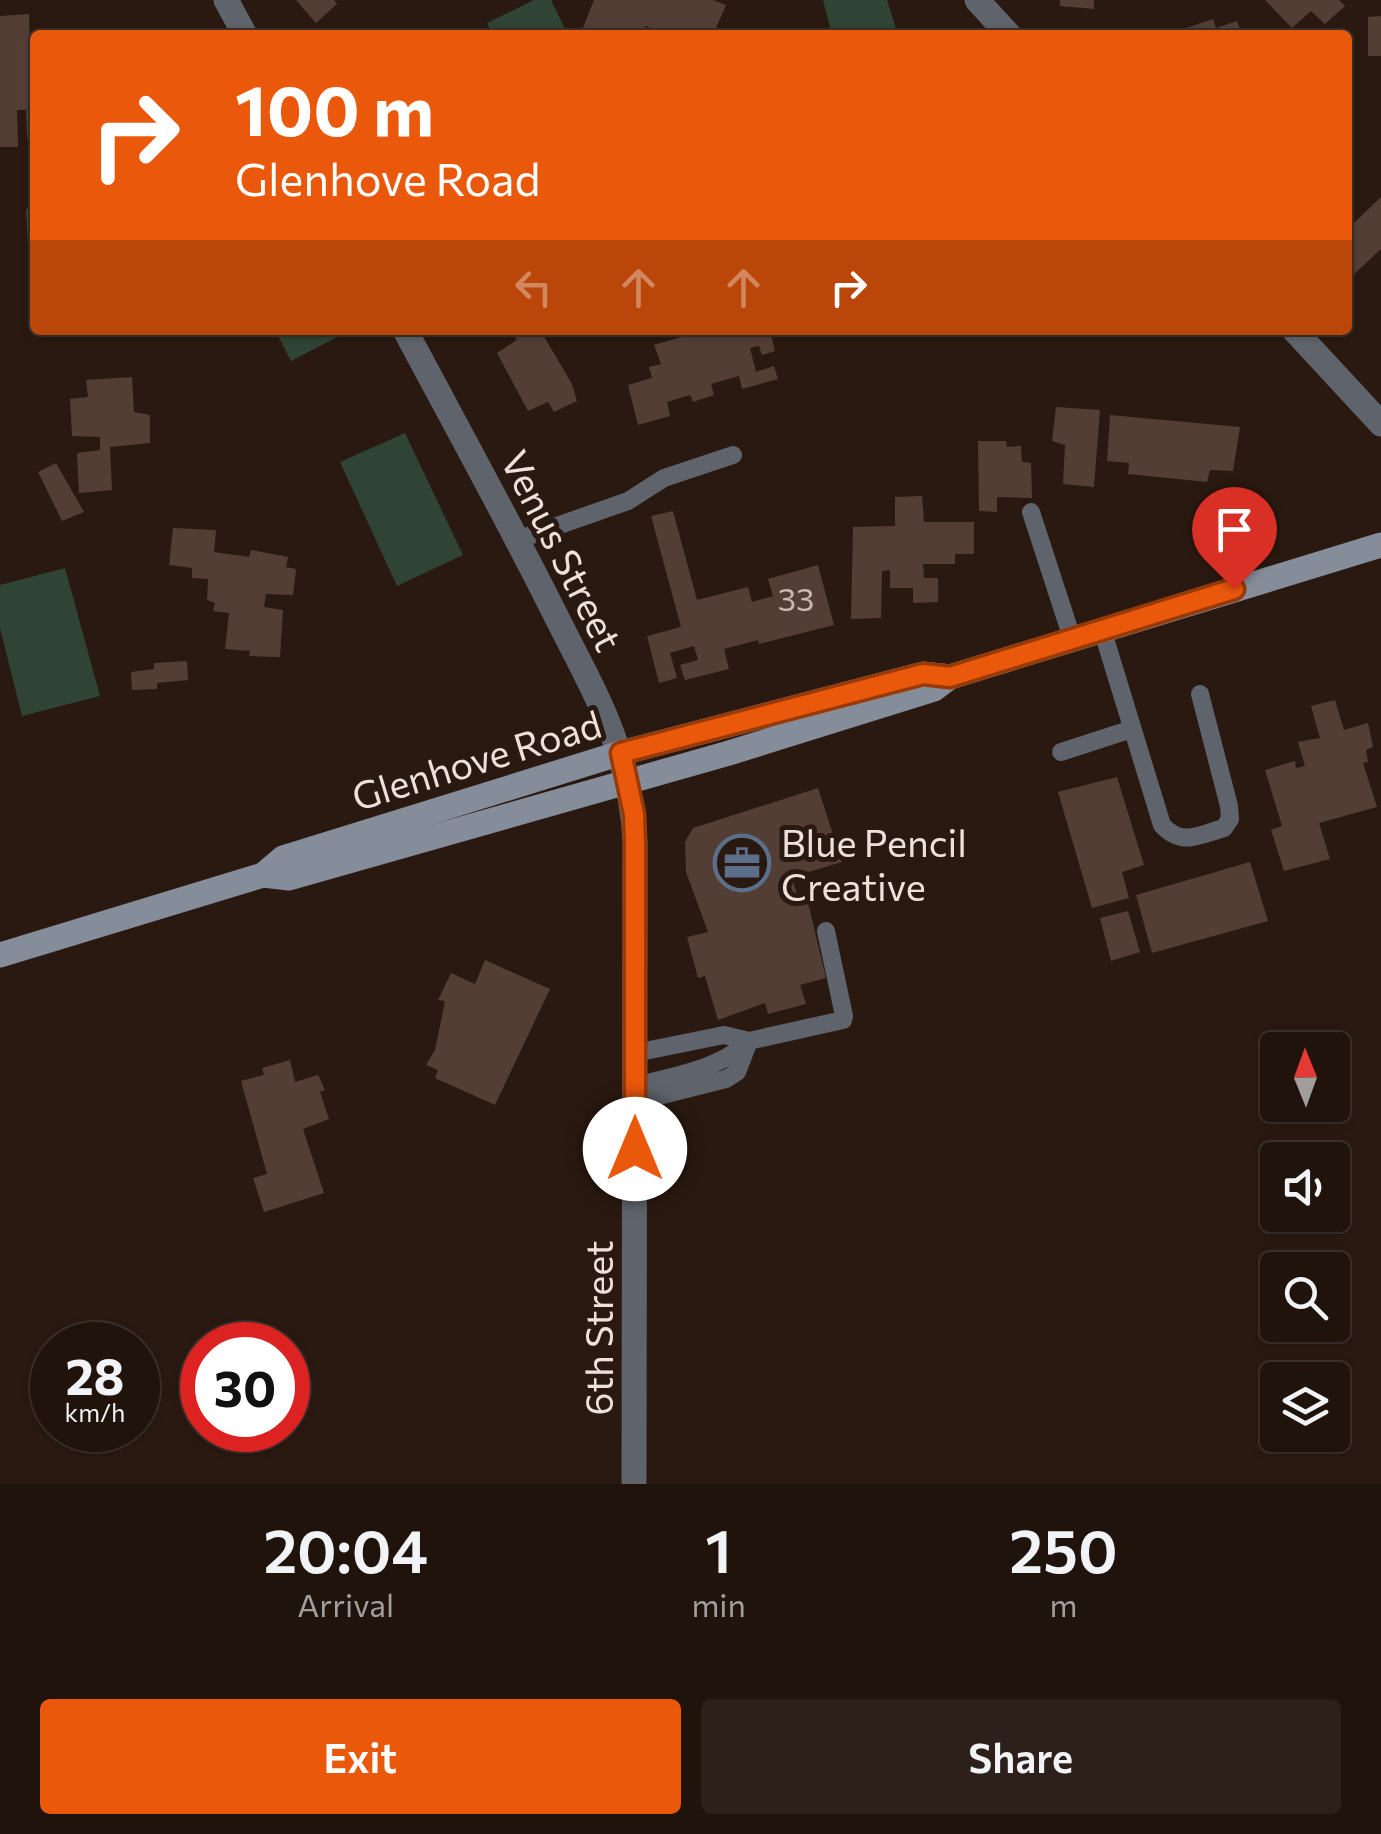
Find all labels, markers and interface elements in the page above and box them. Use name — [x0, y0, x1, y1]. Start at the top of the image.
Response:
text: 100 m — [235, 65, 434, 150]
icon: right — [70, 70, 200, 200]
text: Glenhove Road — [235, 150, 541, 205]
icon: left — [506, 260, 561, 315]
icon: ahead — [611, 260, 666, 315]
icon: ahead — [716, 260, 771, 315]
icon: right — [821, 260, 876, 315]
street label: Venus Street — [492, 442, 634, 658]
pin — [1192, 487, 1277, 590]
icon: arrive — [1207, 502, 1262, 557]
house number: 33 — [778, 578, 814, 618]
street label: Glenhove Road — [346, 699, 606, 819]
place label: Blue Pencil Creative — [781, 818, 967, 909]
office icon: Blue Pencil Creative — [712, 833, 772, 893]
north arrow — [1260, 1032, 1350, 1122]
map controls — [1260, 1032, 1350, 1452]
position arrow — [583, 1097, 687, 1201]
button: sound — [1260, 1142, 1350, 1232]
street label: 6th Street — [574, 1240, 621, 1416]
button: search — [1260, 1252, 1350, 1342]
speed limit sign: 30 — [180, 1322, 310, 1452]
text: 28 — [65, 1344, 125, 1405]
button: layers — [1260, 1362, 1350, 1452]
text: km/h — [65, 1397, 125, 1427]
text: 20:04 — [263, 1512, 428, 1585]
text: 1 — [705, 1512, 732, 1585]
text: 250 — [1009, 1512, 1118, 1585]
text: Arrival — [297, 1584, 394, 1624]
text: min — [691, 1584, 746, 1624]
text: m — [1049, 1584, 1077, 1624]
button: Exit — [40, 1699, 681, 1814]
button: Share — [701, 1699, 1341, 1814]

